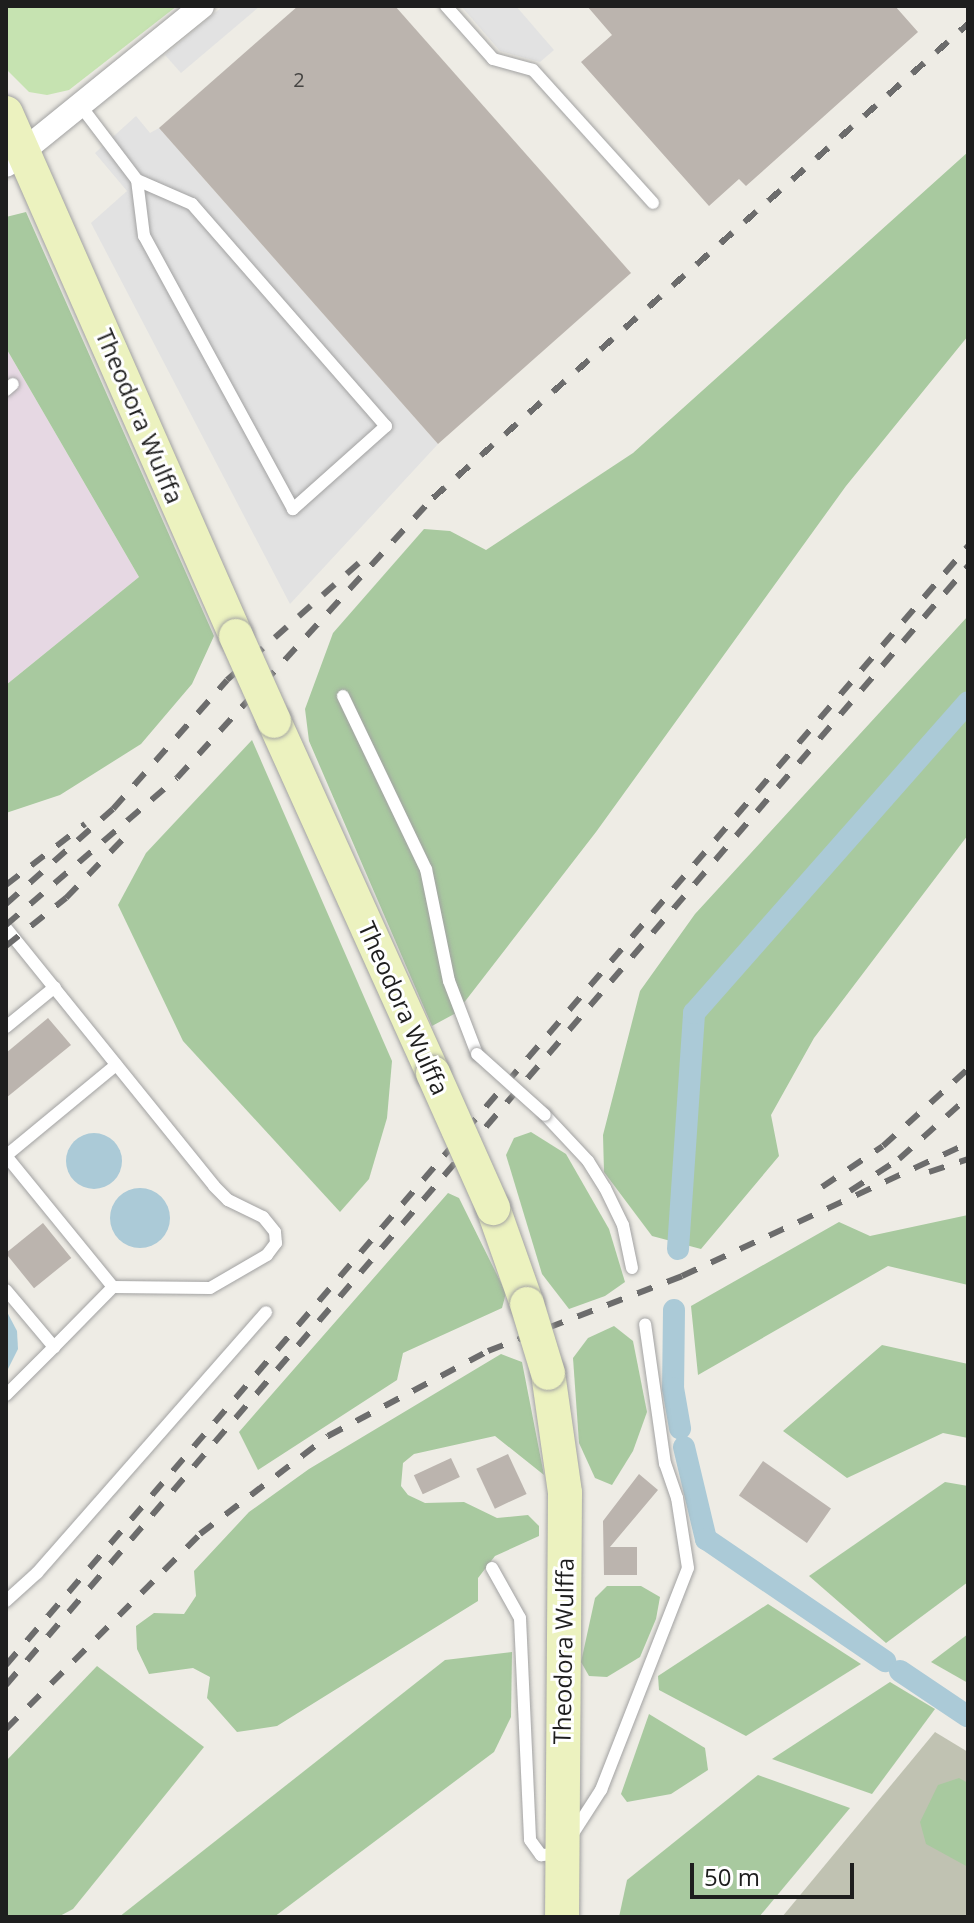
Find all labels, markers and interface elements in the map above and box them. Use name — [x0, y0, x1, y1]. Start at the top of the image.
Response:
house number: 2 — [293, 67, 305, 91]
street label: Theodora Wulffa — [90, 324, 190, 508]
street label: Theodora Wulffa — [353, 917, 455, 1099]
street label: Theodora Wulffa — [547, 1557, 579, 1745]
scale bar — [694, 1847, 858, 1897]
text: 50 m — [704, 1860, 760, 1893]

